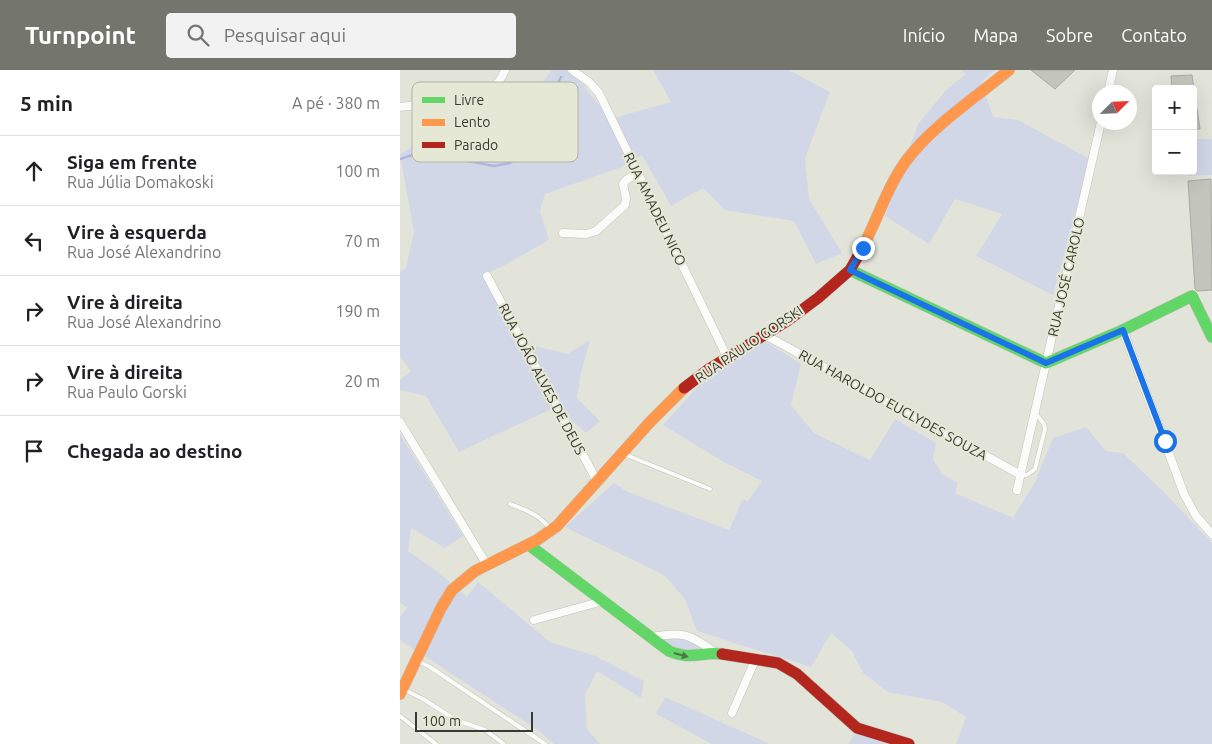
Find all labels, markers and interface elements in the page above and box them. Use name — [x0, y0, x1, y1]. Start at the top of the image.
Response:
search box — [166, 13, 516, 58]
icon: search — [184, 21, 212, 49]
text: Turnpoint — [25, 22, 136, 49]
text: Pesquisar aqui — [224, 24, 346, 46]
text: Início — [903, 25, 945, 45]
text: Mapa — [973, 25, 1018, 45]
text: Sobre — [1046, 25, 1093, 45]
text: Contato — [1121, 25, 1187, 45]
legend — [412, 82, 578, 162]
north arrow — [1092, 85, 1137, 130]
map controls — [1152, 85, 1197, 175]
button: + — [1152, 85, 1197, 130]
text: 5 min — [20, 91, 73, 115]
text: Livre — [454, 92, 484, 108]
text: A pé · 380 m — [292, 94, 380, 112]
text: Lento — [454, 114, 491, 130]
button: − — [1152, 130, 1197, 175]
text: Parado — [454, 137, 498, 153]
street label: RUA AMADEU NICO — [621, 150, 689, 268]
text: Siga em frente — [67, 151, 197, 173]
icon: ahead — [20, 157, 48, 185]
text: 100 m — [335, 162, 380, 180]
text: Rua Júlia Domakoski — [67, 173, 214, 191]
street label: RUA JOSÉ CAROLO — [1044, 215, 1088, 338]
text: Vire à esquerda — [67, 221, 207, 243]
icon: left — [20, 227, 48, 255]
text: 70 m — [344, 232, 380, 250]
route end — [852, 237, 875, 260]
text: Rua José Alexandrino — [67, 243, 221, 261]
text: Vire à direita — [67, 291, 183, 313]
icon: right — [20, 297, 48, 325]
street label: RUA JOÃO ALVES DE DEUS — [495, 300, 590, 457]
text: 190 m — [335, 302, 380, 320]
street label: RUA PAULO GORSKI — [692, 302, 806, 386]
text: Rua José Alexandrino — [67, 313, 221, 331]
street label: RUA HAROLDO EUCLYDES SOUZA — [796, 346, 990, 464]
text: Vire à direita — [67, 361, 183, 383]
icon: right — [20, 367, 48, 395]
text: 20 m — [344, 372, 380, 390]
text: Rua Paulo Gorski — [67, 383, 187, 401]
route start — [1154, 430, 1177, 453]
icon: arrive — [20, 437, 48, 465]
text: Chegada ao destino — [67, 440, 243, 462]
one-way arrow — [673, 651, 688, 659]
scale bar — [415, 709, 532, 732]
text: 100 m — [422, 713, 461, 729]

